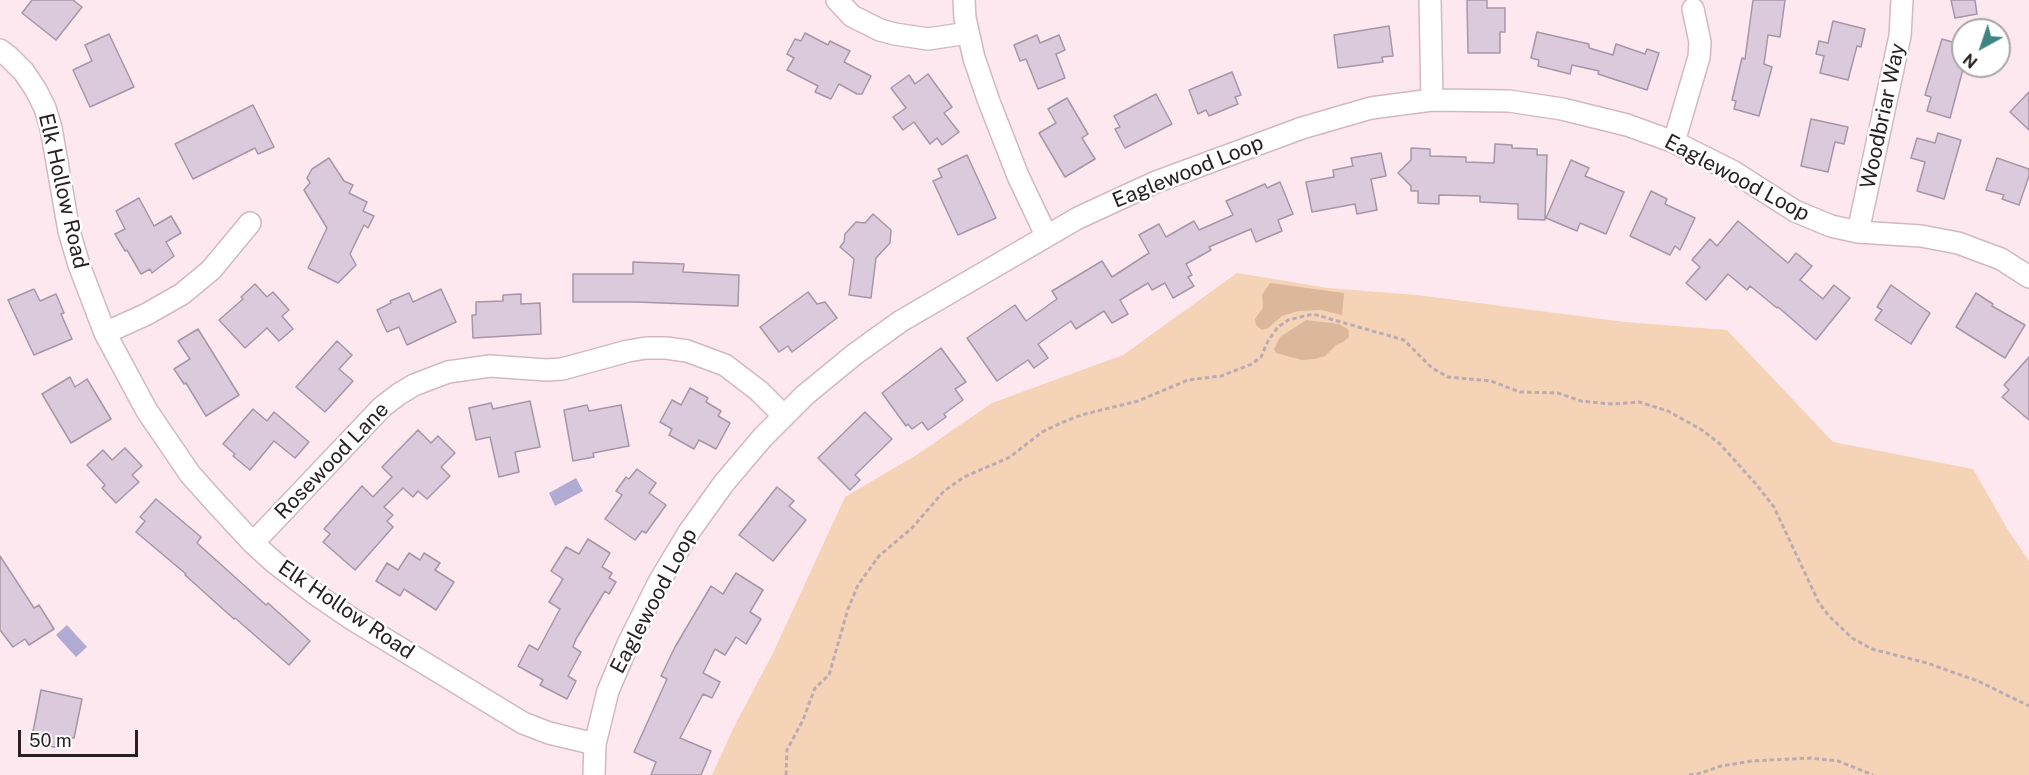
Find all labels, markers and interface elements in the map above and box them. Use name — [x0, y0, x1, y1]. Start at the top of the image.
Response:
north arrow — [1951, 18, 2011, 78]
street label: Woodbriar Way — [1855, 41, 1911, 191]
text: N — [1959, 49, 1981, 72]
street label: Elk Hollow Road — [33, 111, 93, 271]
street label: Eaglewood Loop — [1660, 129, 1814, 227]
street label: Eaglewood Loop — [1109, 130, 1267, 214]
street label: Rosewood Lane — [270, 397, 394, 525]
street label: Eaglewood Loop — [605, 524, 703, 678]
street label: Elk Hollow Road — [273, 555, 419, 665]
scale bar — [21, 718, 141, 756]
text: 50 m — [29, 730, 72, 751]

